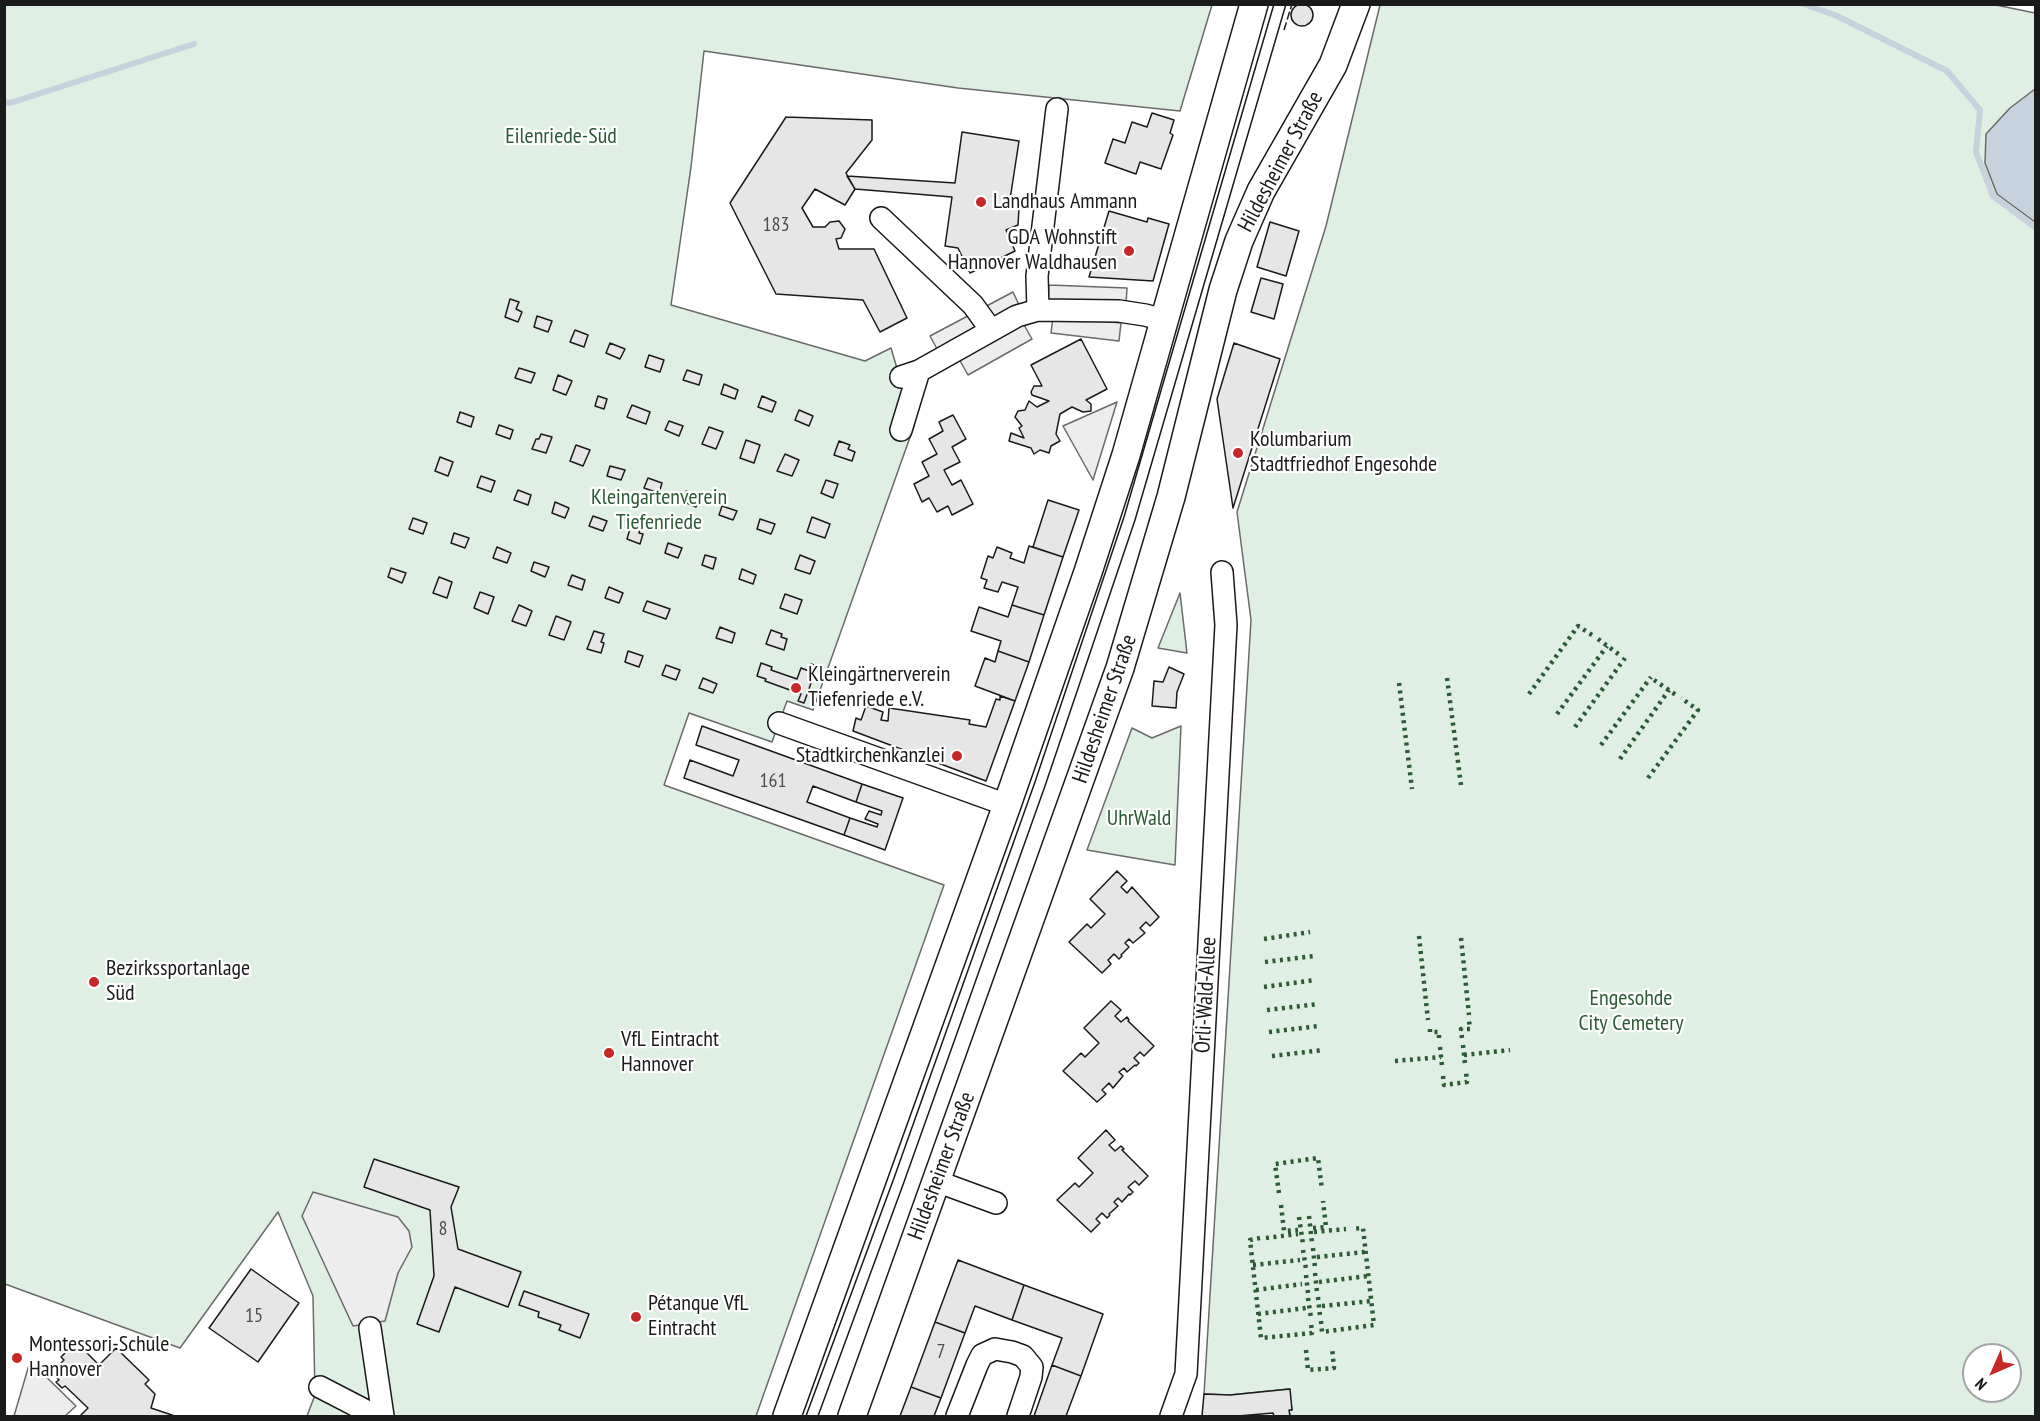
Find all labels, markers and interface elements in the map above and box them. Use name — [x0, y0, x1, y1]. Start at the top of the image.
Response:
street label: Hildesheimer Straße — [1233, 87, 1329, 237]
park label: Eilenriede-Süd — [505, 124, 617, 150]
place label: Landhaus Ammann — [993, 189, 1137, 215]
marker: Landhaus Ammann — [974, 195, 988, 209]
house number: 183 — [763, 213, 789, 237]
place label: GDA Wohnstift Hannover Waldhausen — [948, 225, 1117, 276]
marker: GDA Wohnstift Hannover Waldhausen — [1122, 244, 1136, 258]
place label: Kolumbarium Stadtfriedhof Engesohde — [1250, 427, 1437, 478]
marker: Kolumbarium Stadtfriedhof Engesohde — [1231, 446, 1245, 460]
park label: Kleingartenverein Tiefenriede — [591, 485, 727, 536]
street label: Hildesheimer Straße — [1067, 631, 1143, 787]
place label: Kleingärtnerverein Tiefenriede e.V. — [808, 662, 950, 714]
marker: Kleingärtnerverein Tiefenriede e.V. — [789, 681, 803, 695]
place label: Stadtkirchenkanzlei — [796, 743, 945, 769]
marker: Stadtkirchenkanzlei — [950, 749, 964, 763]
house number: 161 — [760, 769, 786, 793]
park label: UhrWald — [1107, 806, 1171, 832]
street label: Orli-Wald-Allee — [1190, 936, 1222, 1054]
place label: Bezirkssportanlage Süd — [106, 956, 250, 1008]
marker: Bezirkssportanlage Süd — [87, 975, 101, 989]
park label: Engesohde City Cemetery — [1579, 986, 1683, 1038]
place label: VfL Eintracht Hannover — [621, 1027, 719, 1078]
marker: VfL Eintracht Hannover — [602, 1046, 616, 1060]
street label: Hildesheimer Straße — [903, 1088, 981, 1244]
house number: 8 — [439, 1217, 447, 1241]
place label: Pétanque VfL Eintracht — [648, 1291, 749, 1342]
house number: 15 — [245, 1304, 263, 1328]
marker: Pétanque VfL Eintracht — [629, 1310, 643, 1324]
place label: Montessori-Schule Hannover — [29, 1332, 169, 1384]
house number: 7 — [937, 1340, 945, 1364]
north arrow — [1962, 1343, 2022, 1403]
marker: Montessori-Schule Hannover — [10, 1351, 24, 1365]
text: N — [1971, 1374, 1991, 1394]

